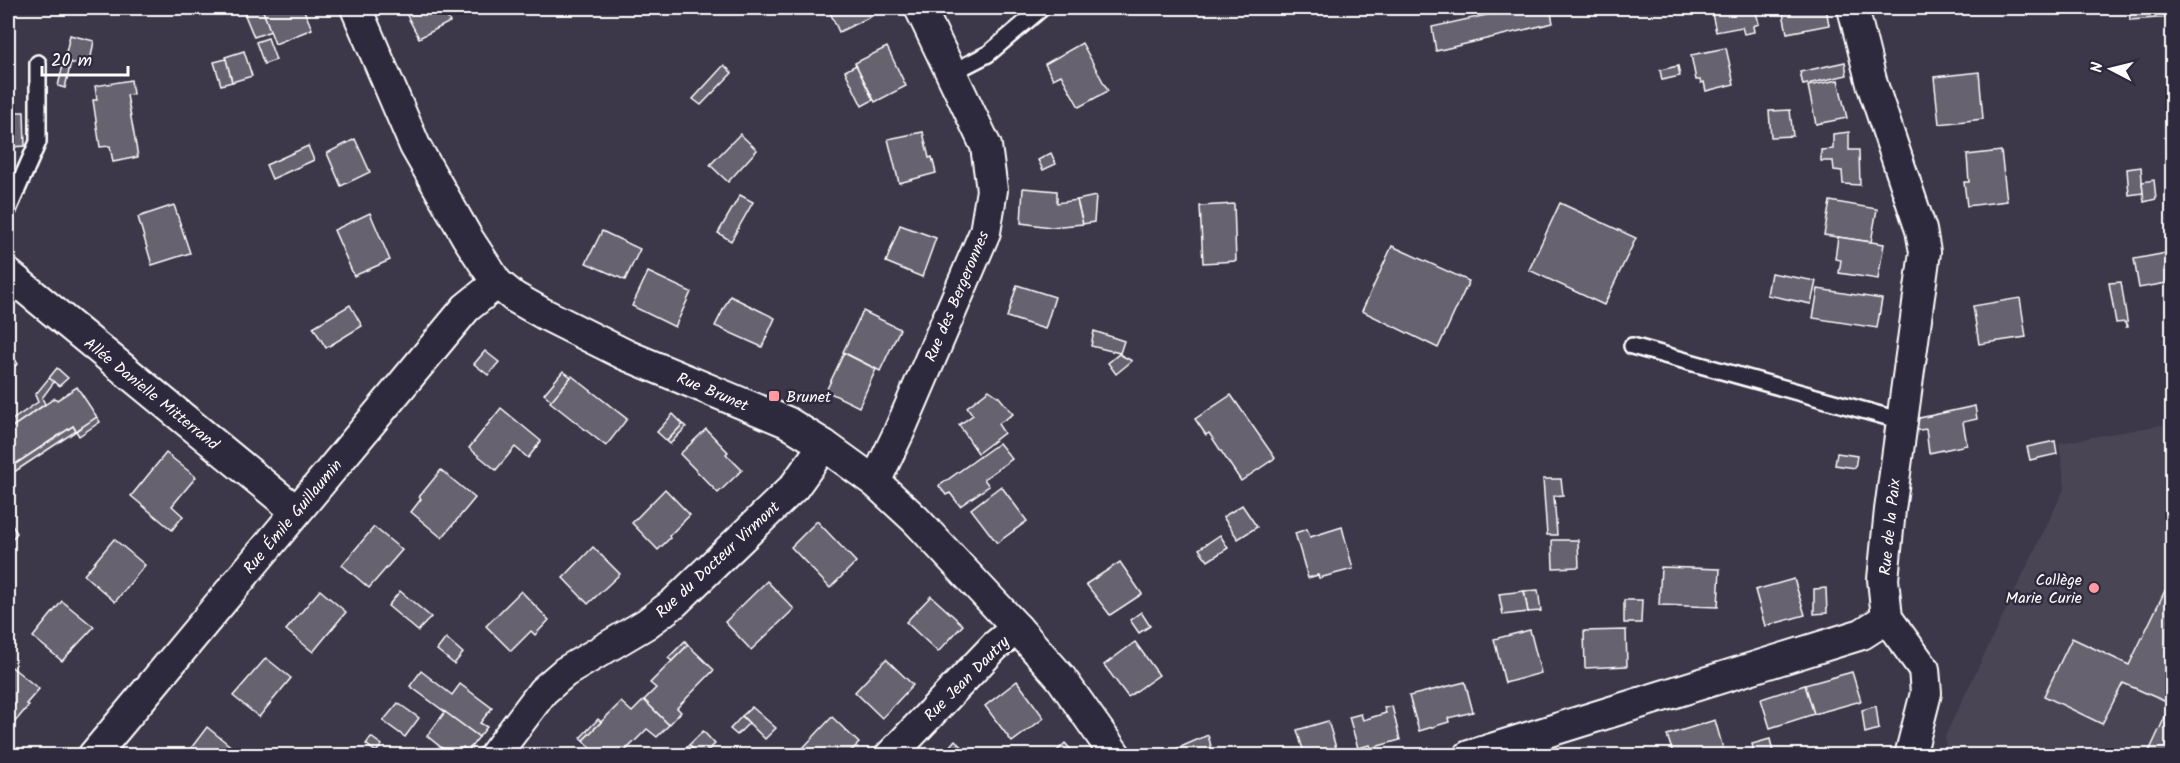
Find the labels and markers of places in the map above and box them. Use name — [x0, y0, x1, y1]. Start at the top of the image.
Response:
place label: Brunet — [786, 385, 832, 410]
marker: Brunet — [767, 389, 781, 403]
place label: Collège Marie Curie — [2006, 568, 2082, 611]
marker: Collège Marie Curie — [2087, 581, 2101, 595]

